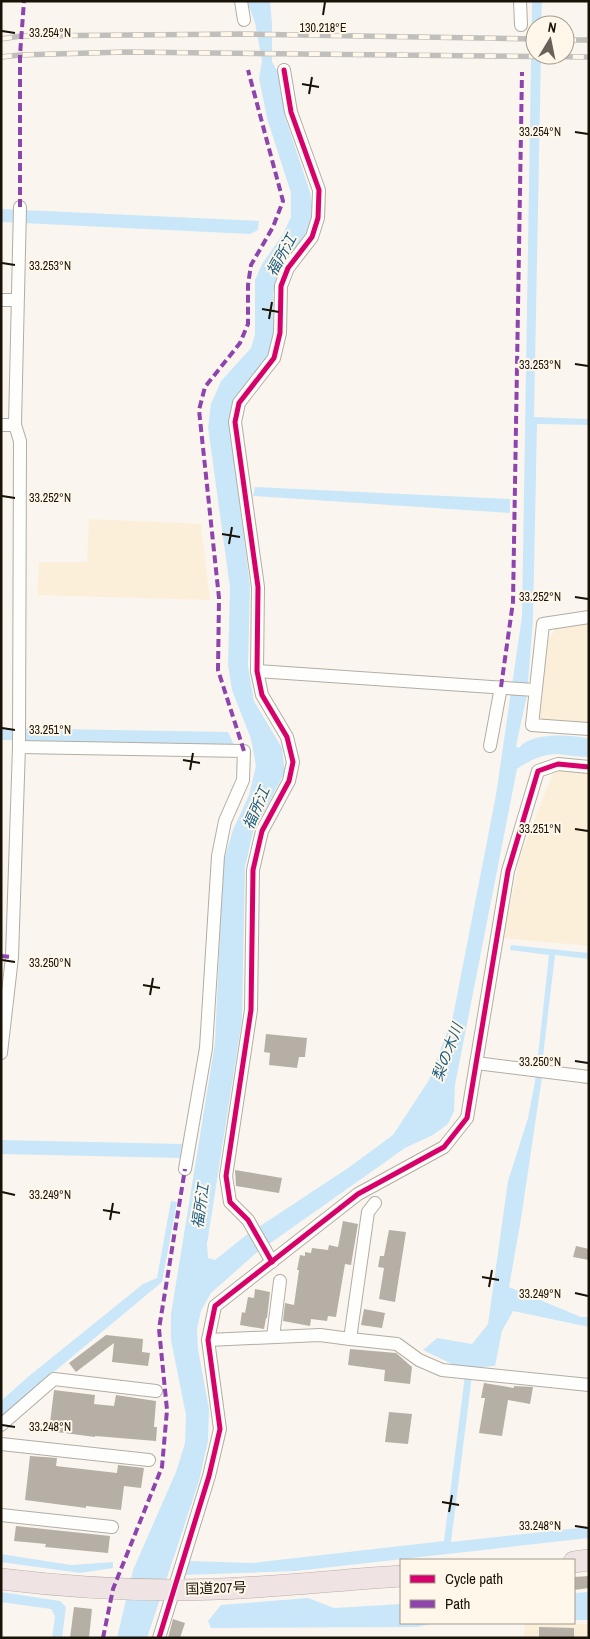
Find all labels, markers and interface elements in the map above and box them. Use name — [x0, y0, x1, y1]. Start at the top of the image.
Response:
north arrow — [525, 15, 575, 65]
text: N — [547, 18, 558, 37]
text: 130.218°E — [300, 20, 346, 36]
text: 33.254°N — [29, 25, 71, 41]
text: 33.254°N — [519, 124, 561, 140]
water label: 福所江 — [261, 228, 302, 280]
text: 33.253°N — [29, 258, 71, 274]
text: 33.253°N — [519, 357, 561, 373]
text: 33.252°N — [29, 490, 71, 506]
text: 33.252°N — [519, 589, 561, 605]
text: 33.251°N — [29, 722, 71, 738]
water label: 福所江 — [238, 781, 275, 833]
text: 33.251°N — [519, 821, 561, 837]
text: 33.250°N — [29, 955, 71, 971]
water label: 梨の木川 — [426, 1018, 468, 1084]
text: 33.250°N — [519, 1054, 561, 1070]
water label: 福所江 — [186, 1180, 214, 1230]
text: 33.249°N — [29, 1187, 71, 1203]
text: 33.249°N — [519, 1286, 561, 1302]
text: 33.248°N — [29, 1419, 71, 1435]
text: 33.248°N — [519, 1518, 561, 1534]
legend — [400, 1559, 575, 1624]
text: Cycle path — [445, 1568, 503, 1589]
street label: 国道207号 — [185, 1578, 247, 1598]
text: Path — [445, 1593, 470, 1614]

